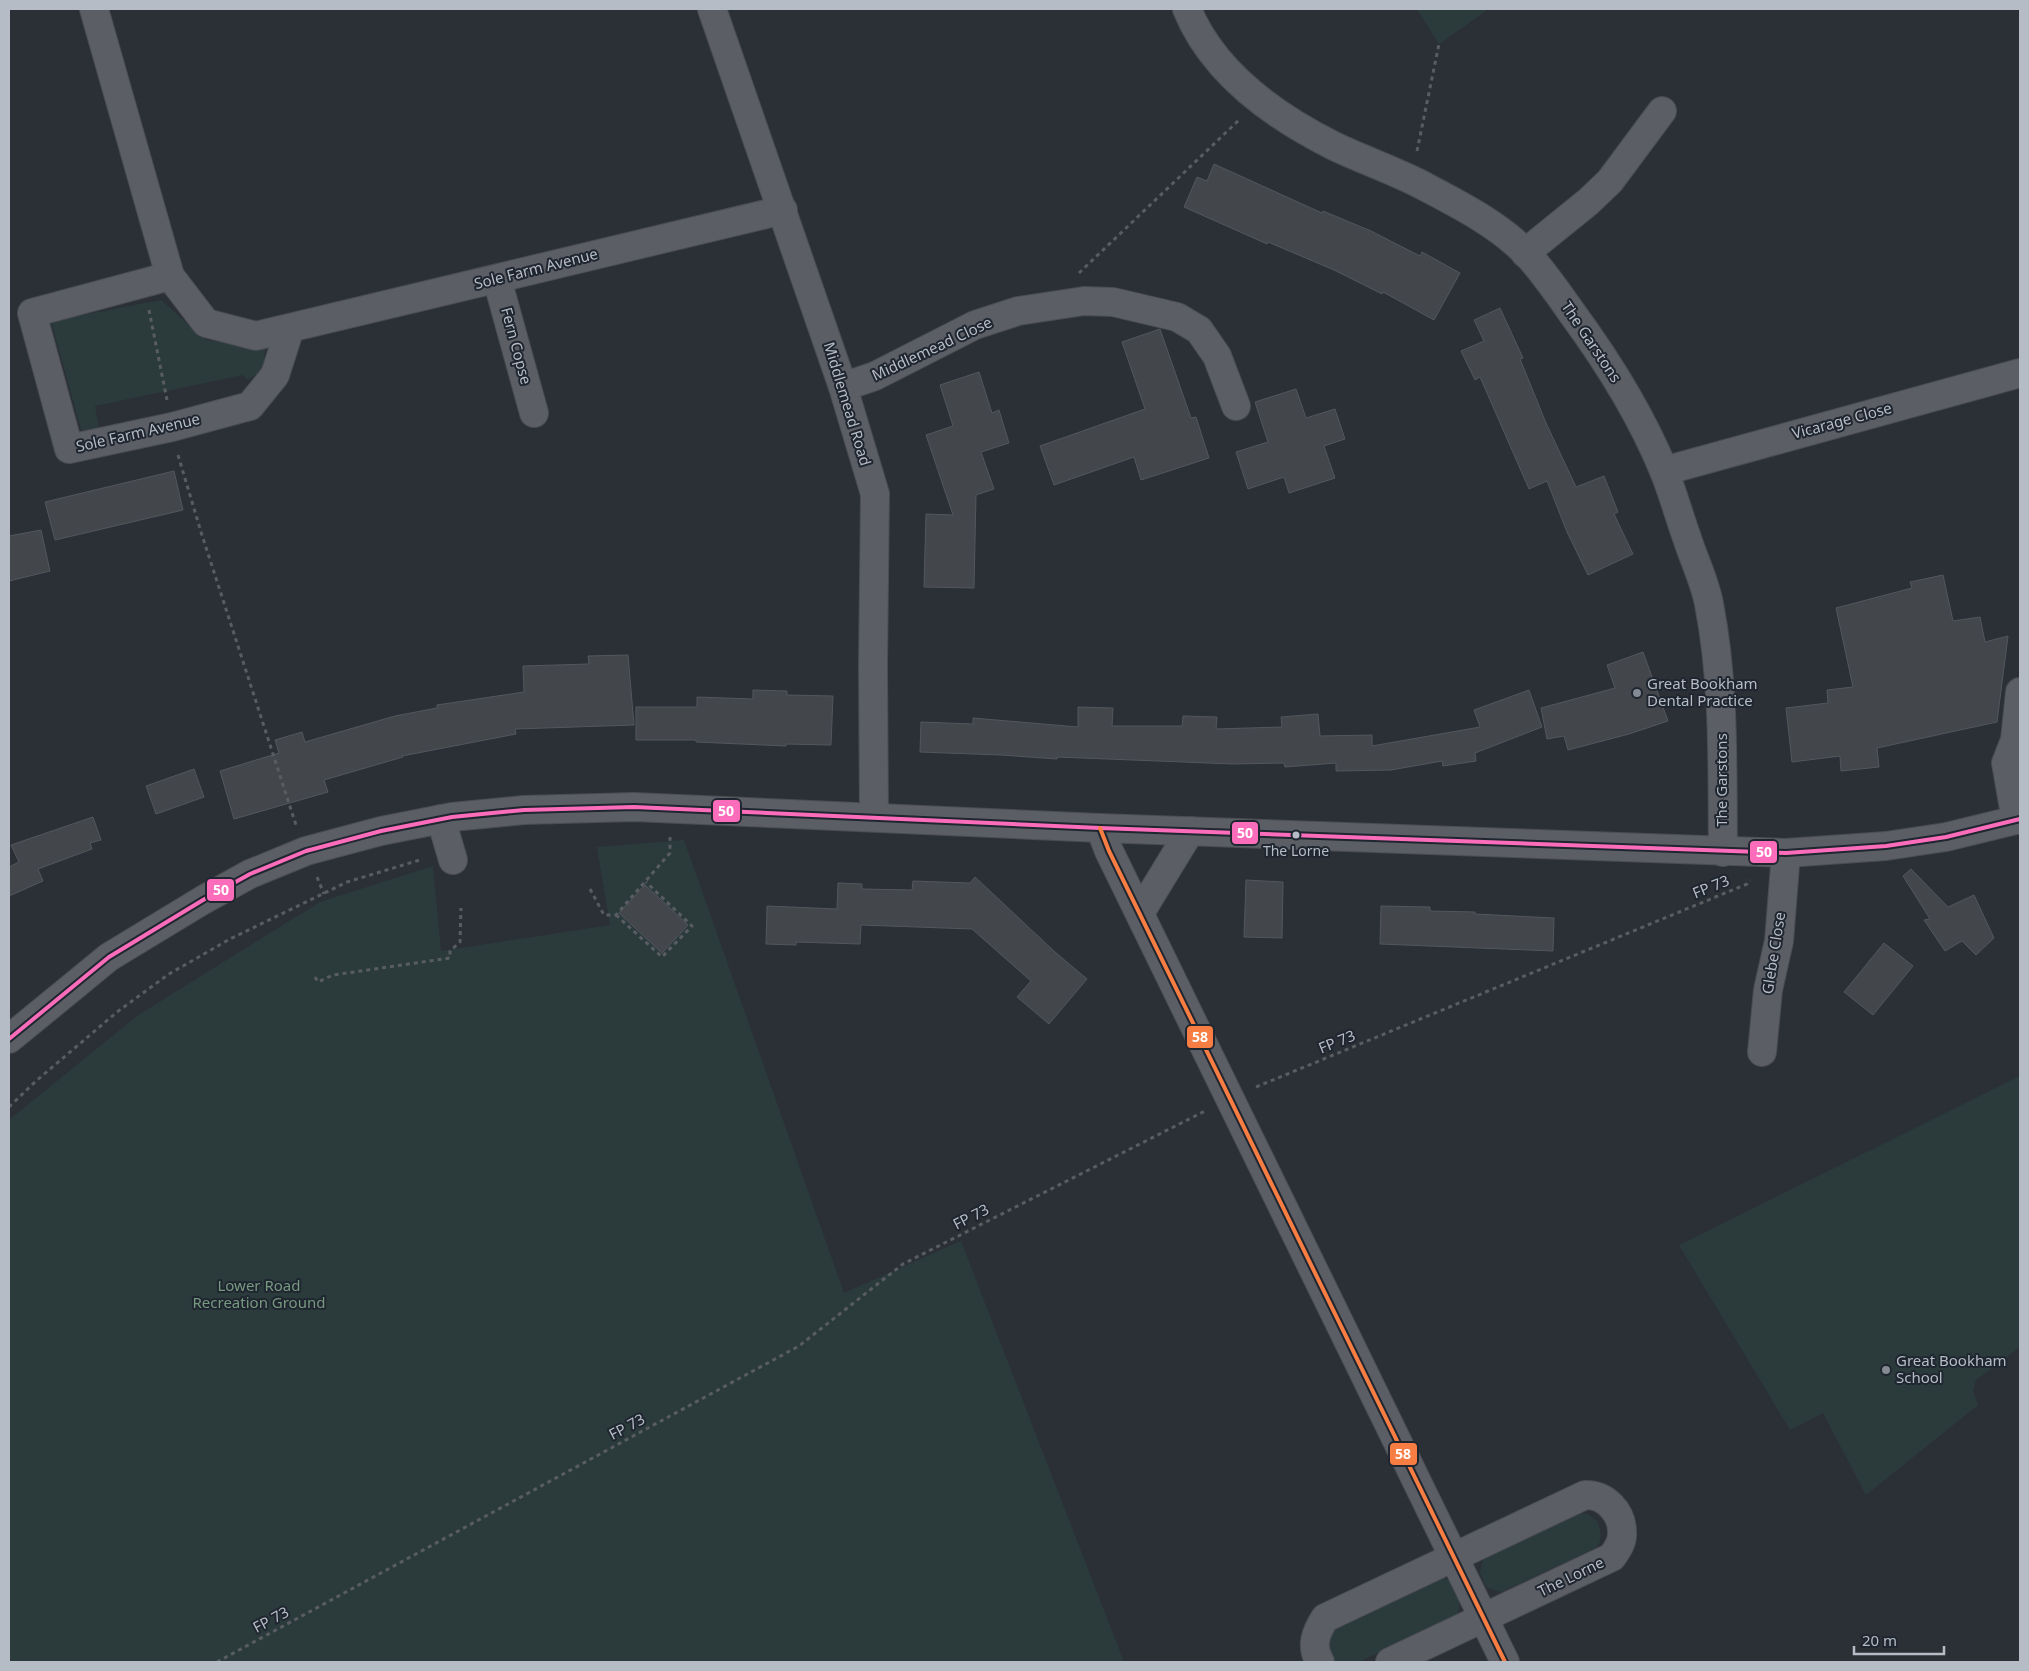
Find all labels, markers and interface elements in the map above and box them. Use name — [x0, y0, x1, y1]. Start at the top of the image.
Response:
street label: Sole Farm Avenue — [472, 243, 600, 293]
street label: The Garstons — [1557, 297, 1626, 386]
street label: Fern Copse — [497, 305, 537, 387]
street label: Middlemead Close — [868, 311, 995, 385]
street label: Middlemead Road — [820, 339, 876, 468]
street label: Vicarage Close — [1790, 397, 1894, 443]
street label: Sole Farm Avenue — [74, 408, 202, 456]
place label: Great Bookham Dental Practice — [1647, 673, 1758, 710]
marker: Great Bookham Dental Practice — [1631, 687, 1643, 699]
street label: The Garstons — [1711, 733, 1731, 827]
line badge: 50 — [712, 799, 741, 823]
text: 50 — [718, 801, 734, 820]
line badge: 50 — [1231, 821, 1259, 845]
text: 50 — [1237, 823, 1253, 842]
marker: The Lorne — [1291, 830, 1301, 840]
line badge: 50 — [1749, 840, 1778, 864]
place label: The Lorne — [1263, 841, 1329, 860]
text: 50 — [1756, 842, 1772, 861]
street label: FP 73 — [1689, 870, 1732, 902]
line badge: 50 — [206, 878, 235, 902]
text: 50 — [213, 880, 229, 899]
street label: Glebe Close — [1757, 910, 1789, 995]
line badge: 58 — [1186, 1025, 1214, 1049]
street label: FP 73 — [1315, 1025, 1358, 1057]
text: 58 — [1192, 1027, 1208, 1046]
street label: FP 73 — [949, 1199, 992, 1234]
park label: Lower Road Recreation Ground — [193, 1275, 325, 1312]
place label: Great Bookham School — [1896, 1350, 2007, 1387]
marker: Great Bookham School — [1880, 1364, 1892, 1376]
street label: FP 73 — [605, 1408, 648, 1444]
line badge: 58 — [1389, 1442, 1418, 1466]
text: 58 — [1395, 1444, 1411, 1463]
street label: The Lorne — [1534, 1552, 1607, 1601]
street label: FP 73 — [249, 1601, 292, 1637]
scale bar — [1854, 1624, 1944, 1656]
text: 20 m — [1862, 1630, 1897, 1650]

